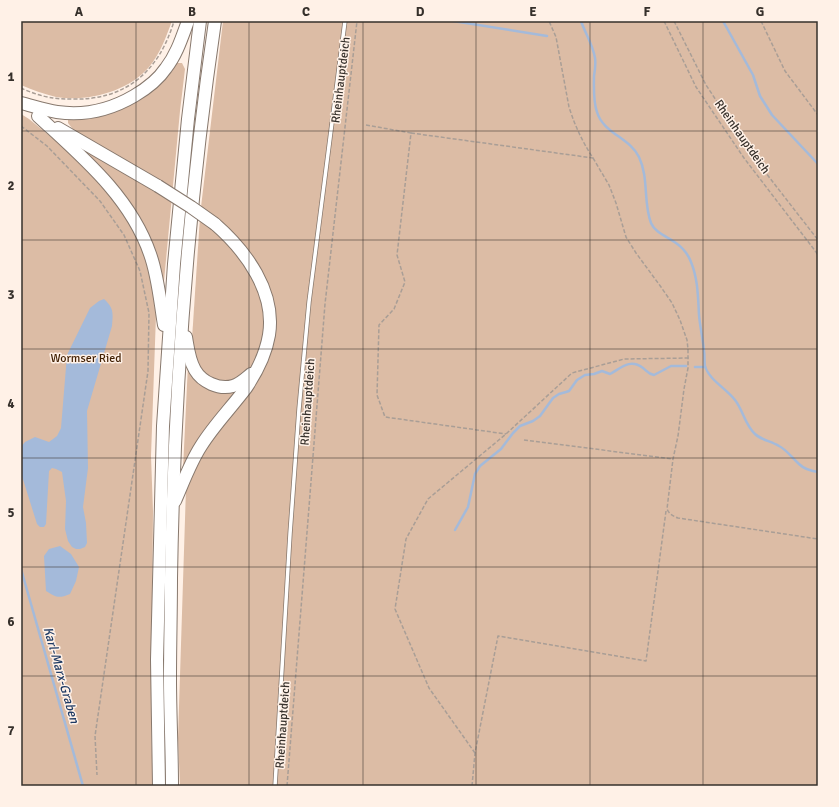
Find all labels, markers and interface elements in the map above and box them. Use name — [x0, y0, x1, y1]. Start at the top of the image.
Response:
text: A — [75, 4, 84, 20]
text: B — [188, 4, 196, 20]
text: C — [302, 4, 310, 20]
text: D — [416, 4, 425, 20]
text: E — [529, 4, 537, 20]
text: F — [644, 4, 651, 20]
text: G — [756, 4, 764, 20]
street label: Rheinhauptdeich — [328, 36, 354, 124]
text: 1 — [7, 69, 15, 85]
street label: Rheinhauptdeich — [711, 97, 773, 177]
text: 2 — [7, 178, 15, 194]
text: 3 — [7, 287, 15, 303]
park label: Wormser Ried — [50, 351, 122, 366]
street label: Rheinhauptdeich — [297, 358, 319, 446]
text: 4 — [7, 396, 15, 412]
text: 5 — [7, 505, 15, 521]
text: 6 — [7, 614, 15, 630]
water label: Karl-Marx-Graben — [40, 625, 83, 726]
street label: Rheinhauptdeich — [272, 681, 294, 769]
text: 7 — [7, 723, 15, 739]

